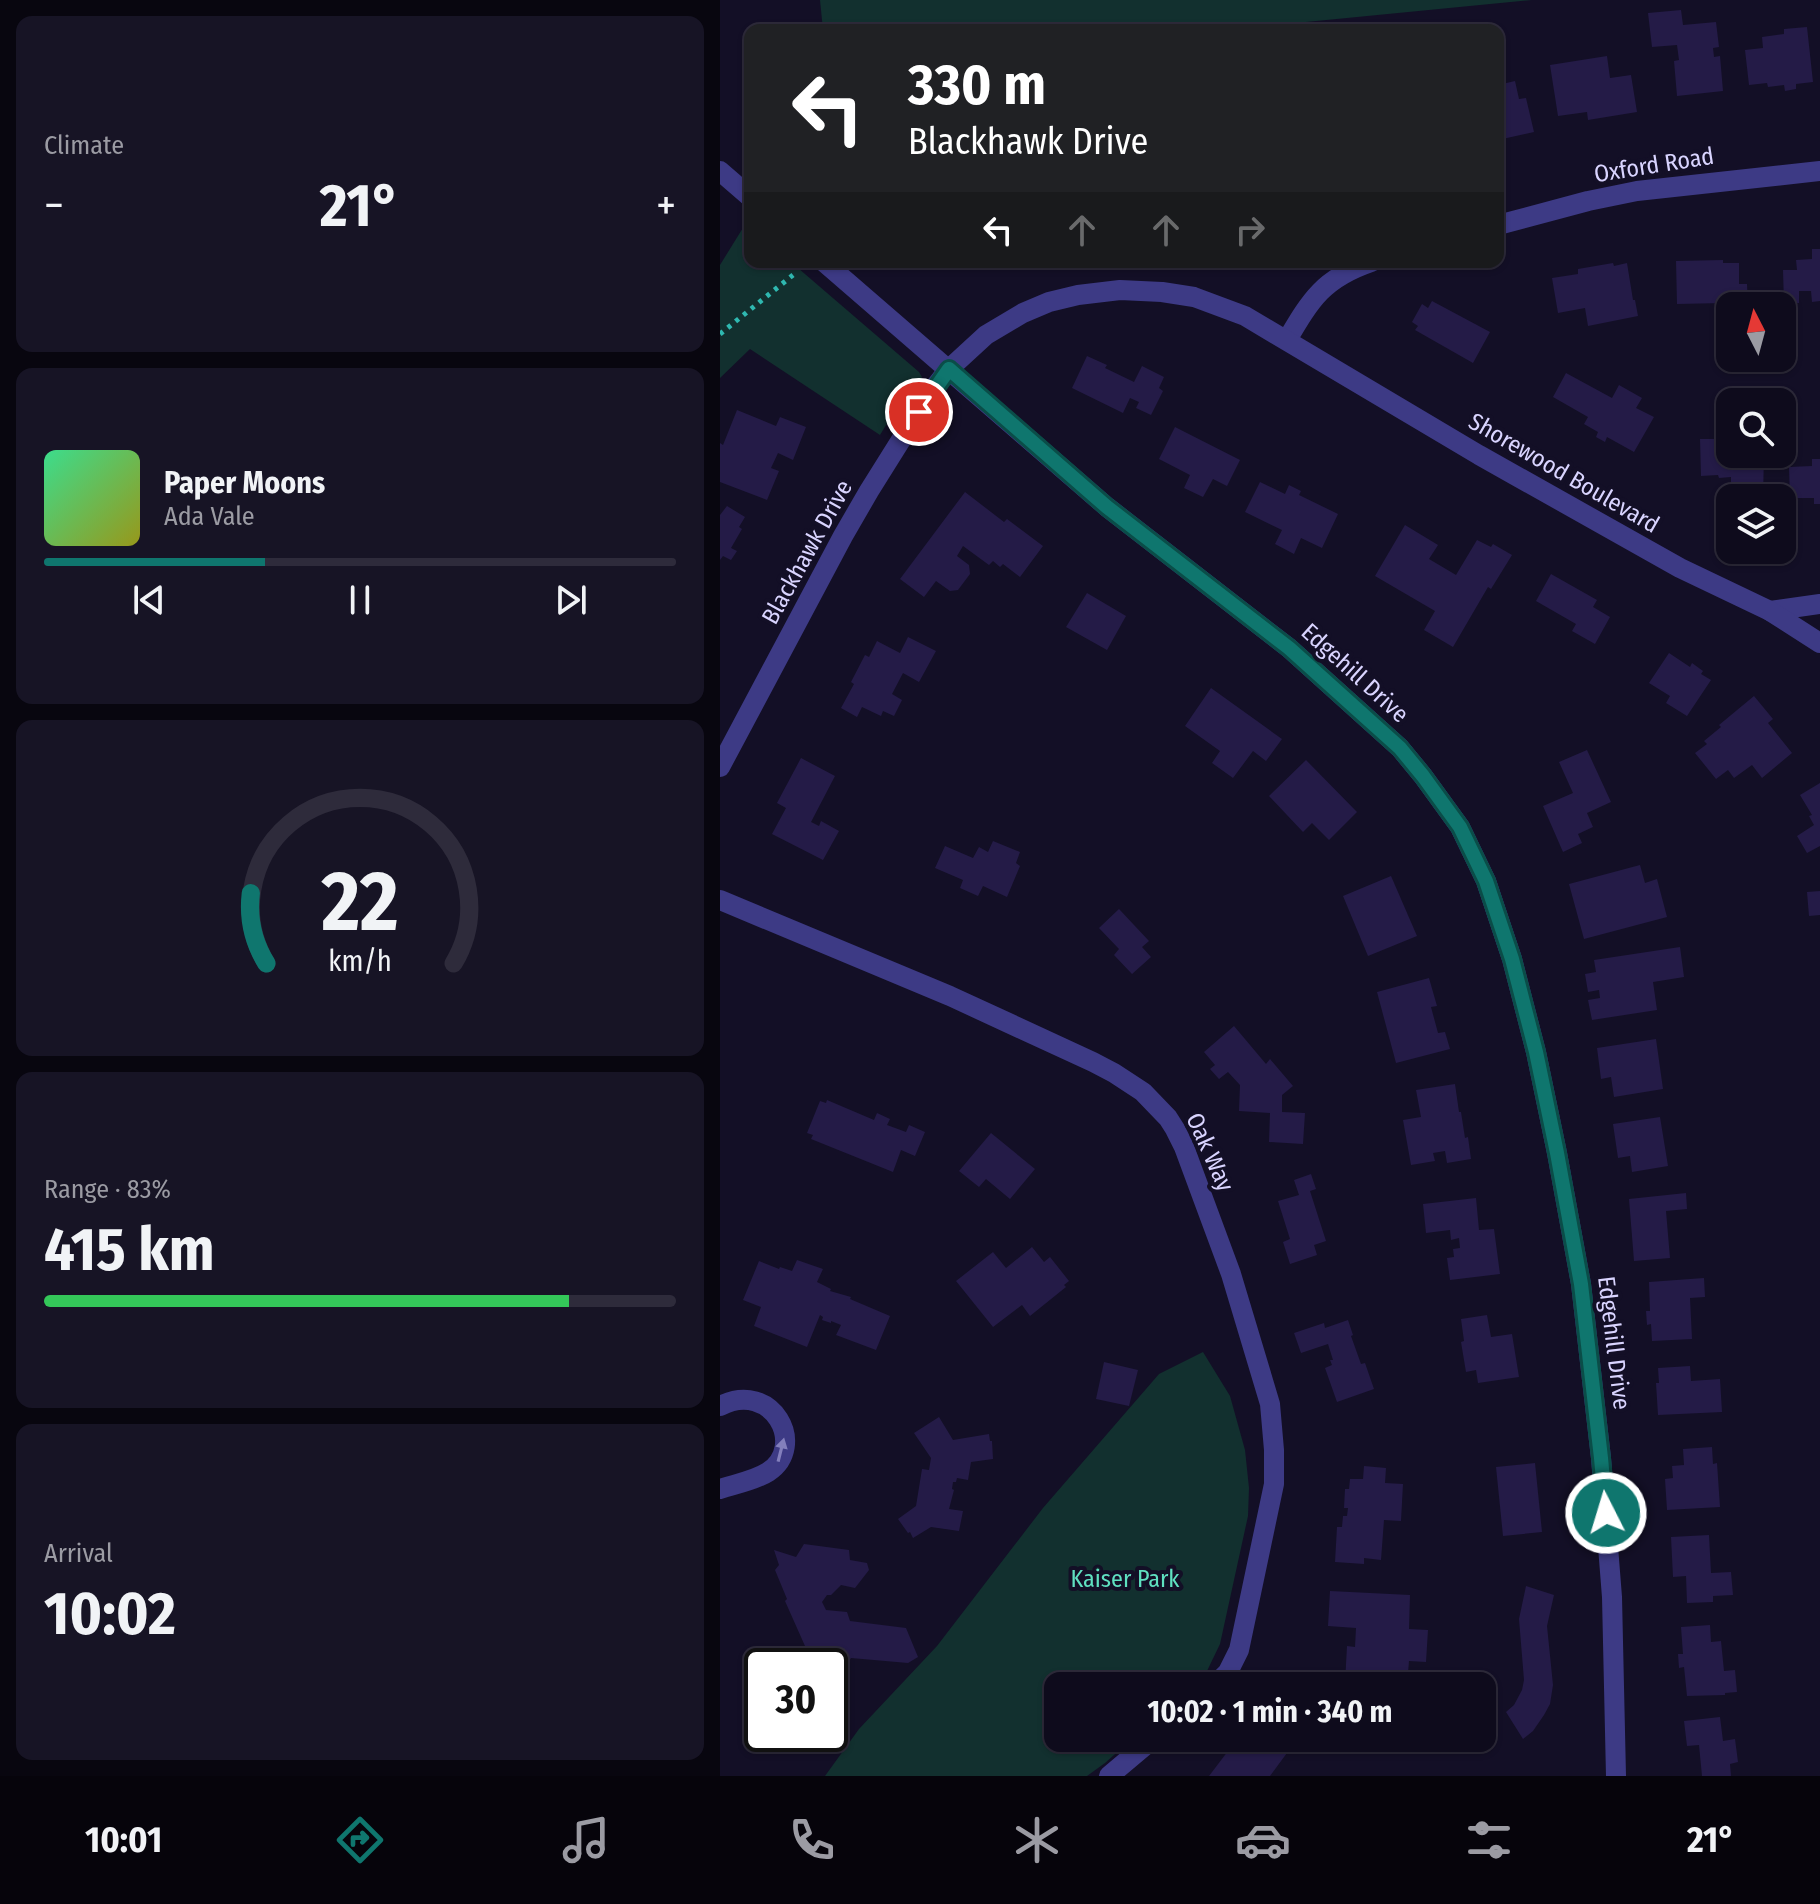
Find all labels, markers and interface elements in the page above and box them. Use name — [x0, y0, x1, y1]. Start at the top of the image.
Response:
text: 330 m — [908, 52, 1046, 119]
icon: left — [776, 56, 880, 160]
text: Blackhawk Drive — [908, 120, 1148, 164]
text: Climate — [44, 130, 124, 161]
street label: Oxford Road — [1592, 142, 1716, 188]
text: 21° — [320, 170, 400, 242]
text: − — [44, 179, 64, 232]
text: + — [656, 179, 676, 232]
icon: left — [976, 208, 1020, 252]
icon: ahead — [1060, 208, 1104, 252]
icon: ahead — [1144, 208, 1188, 252]
icon: right — [1228, 208, 1272, 252]
north arrow — [1716, 292, 1796, 372]
map controls — [1716, 292, 1796, 564]
pin — [885, 378, 953, 446]
button: search — [1716, 388, 1796, 468]
icon: arrive — [897, 390, 941, 434]
street label: Shorewood Boulevard — [1464, 407, 1664, 539]
text: Paper Moons — [164, 465, 325, 501]
street label: Blackhawk Drive — [756, 475, 858, 629]
button: layers — [1716, 484, 1796, 564]
text: Ada Vale — [164, 501, 255, 532]
icon: previous — [127, 578, 171, 622]
icon: pause — [338, 578, 382, 622]
icon: next — [549, 578, 593, 622]
street label: Edgehill Drive — [1296, 618, 1414, 728]
text: 22 — [320, 852, 399, 952]
text: km/h — [328, 944, 392, 979]
street label: Oak Way — [1180, 1108, 1240, 1196]
text: Range · 83% — [44, 1174, 171, 1205]
text: 415 km — [44, 1214, 214, 1286]
street label: Edgehill Drive — [1592, 1275, 1636, 1411]
one-way arrow — [775, 1437, 787, 1462]
position arrow — [1564, 1471, 1648, 1555]
text: Arrival — [44, 1538, 113, 1569]
park label: Kaiser Park — [1070, 1565, 1180, 1593]
text: 10:02 — [44, 1578, 176, 1650]
speed limit sign: 30 — [744, 1648, 848, 1752]
text: 10:02 · 1 min · 340 m — [1147, 1694, 1393, 1730]
icon: directions — [332, 1812, 388, 1868]
icon: music — [558, 1812, 614, 1868]
icon: phone — [784, 1812, 840, 1868]
icon: climate — [1009, 1812, 1065, 1868]
icon: car — [1235, 1812, 1291, 1868]
icon: filters — [1461, 1812, 1517, 1868]
text: 10:01 — [85, 1818, 162, 1862]
text: 21° — [1687, 1818, 1735, 1862]

